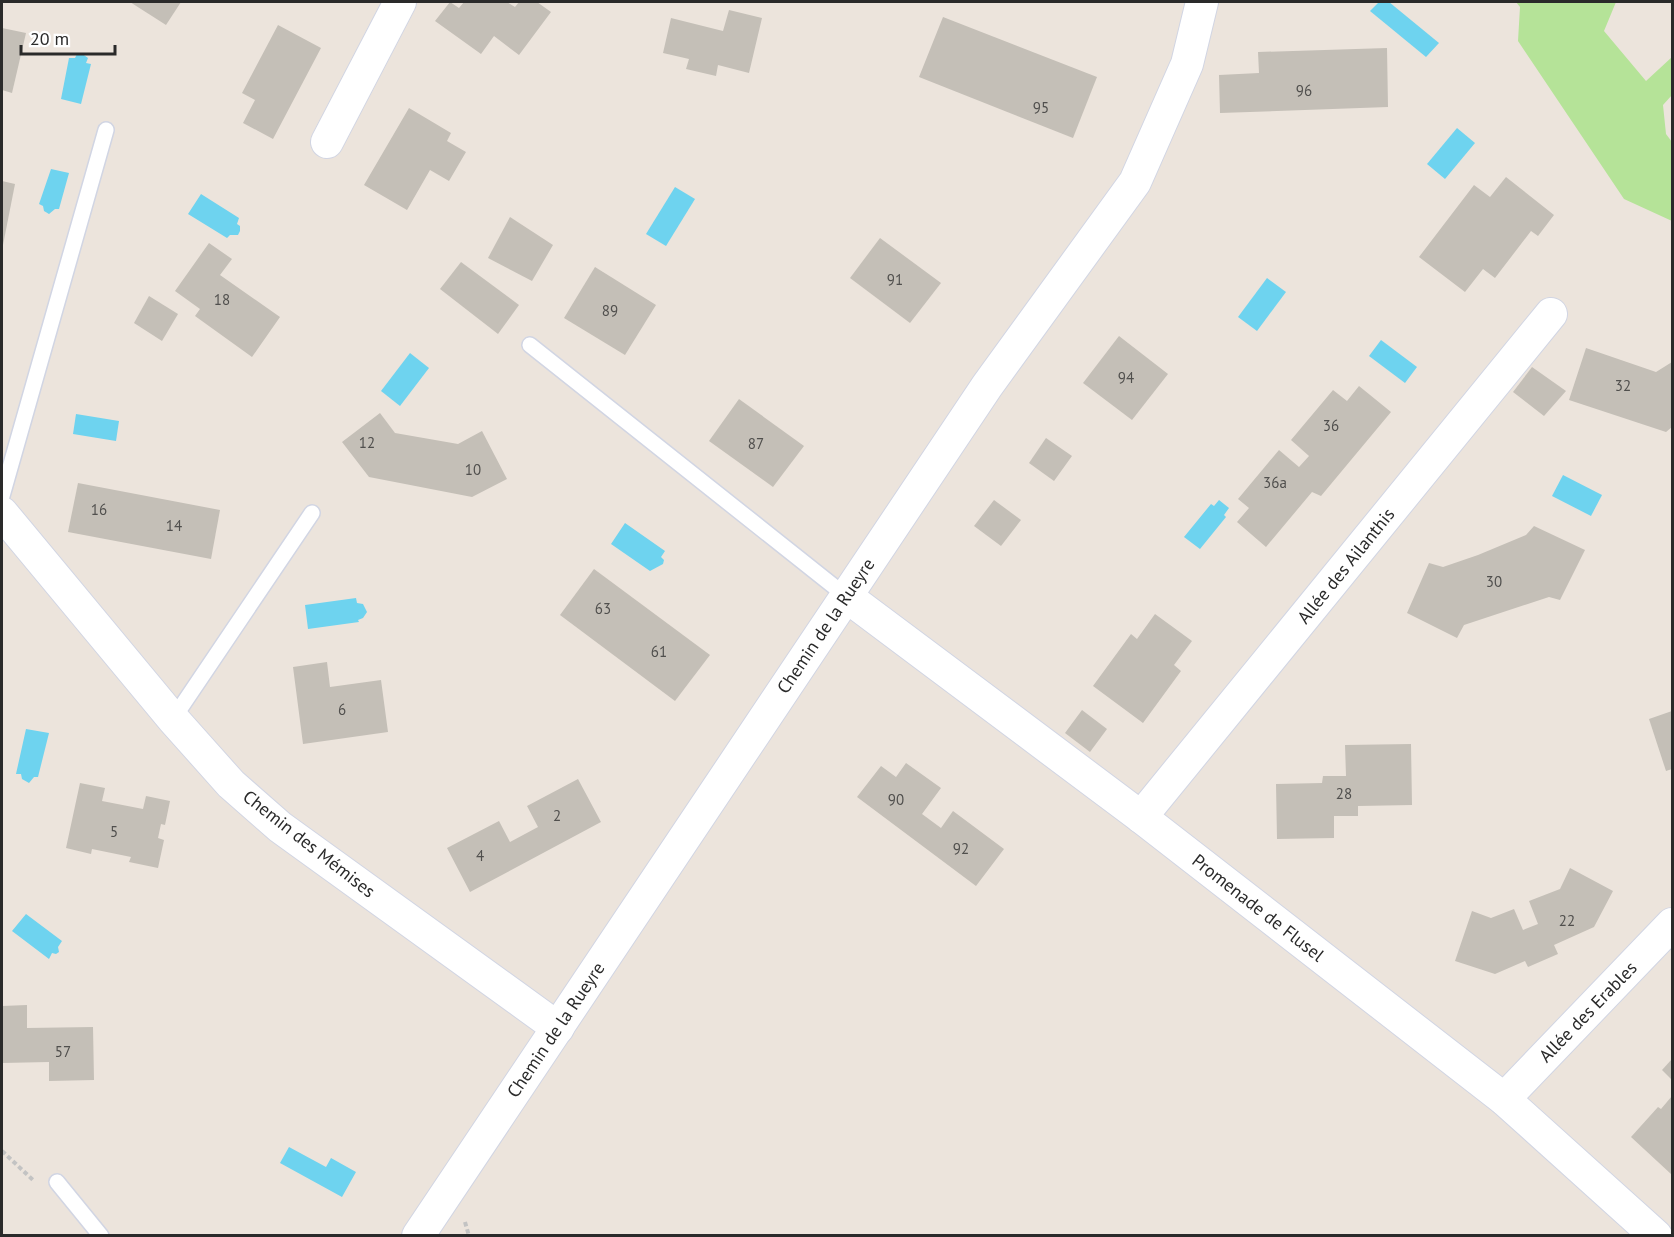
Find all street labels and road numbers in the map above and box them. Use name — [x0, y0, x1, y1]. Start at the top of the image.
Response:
street label: Allée des Ailanthis — [1292, 503, 1399, 628]
street label: Chemin de la Rueyre — [772, 554, 879, 698]
street label: Chemin des Mémises — [239, 785, 380, 902]
street label: Promenade de Flusel — [1188, 849, 1330, 967]
street label: Allée des Erables — [1534, 956, 1642, 1067]
street label: Chemin de la Rueyre — [502, 958, 609, 1102]

